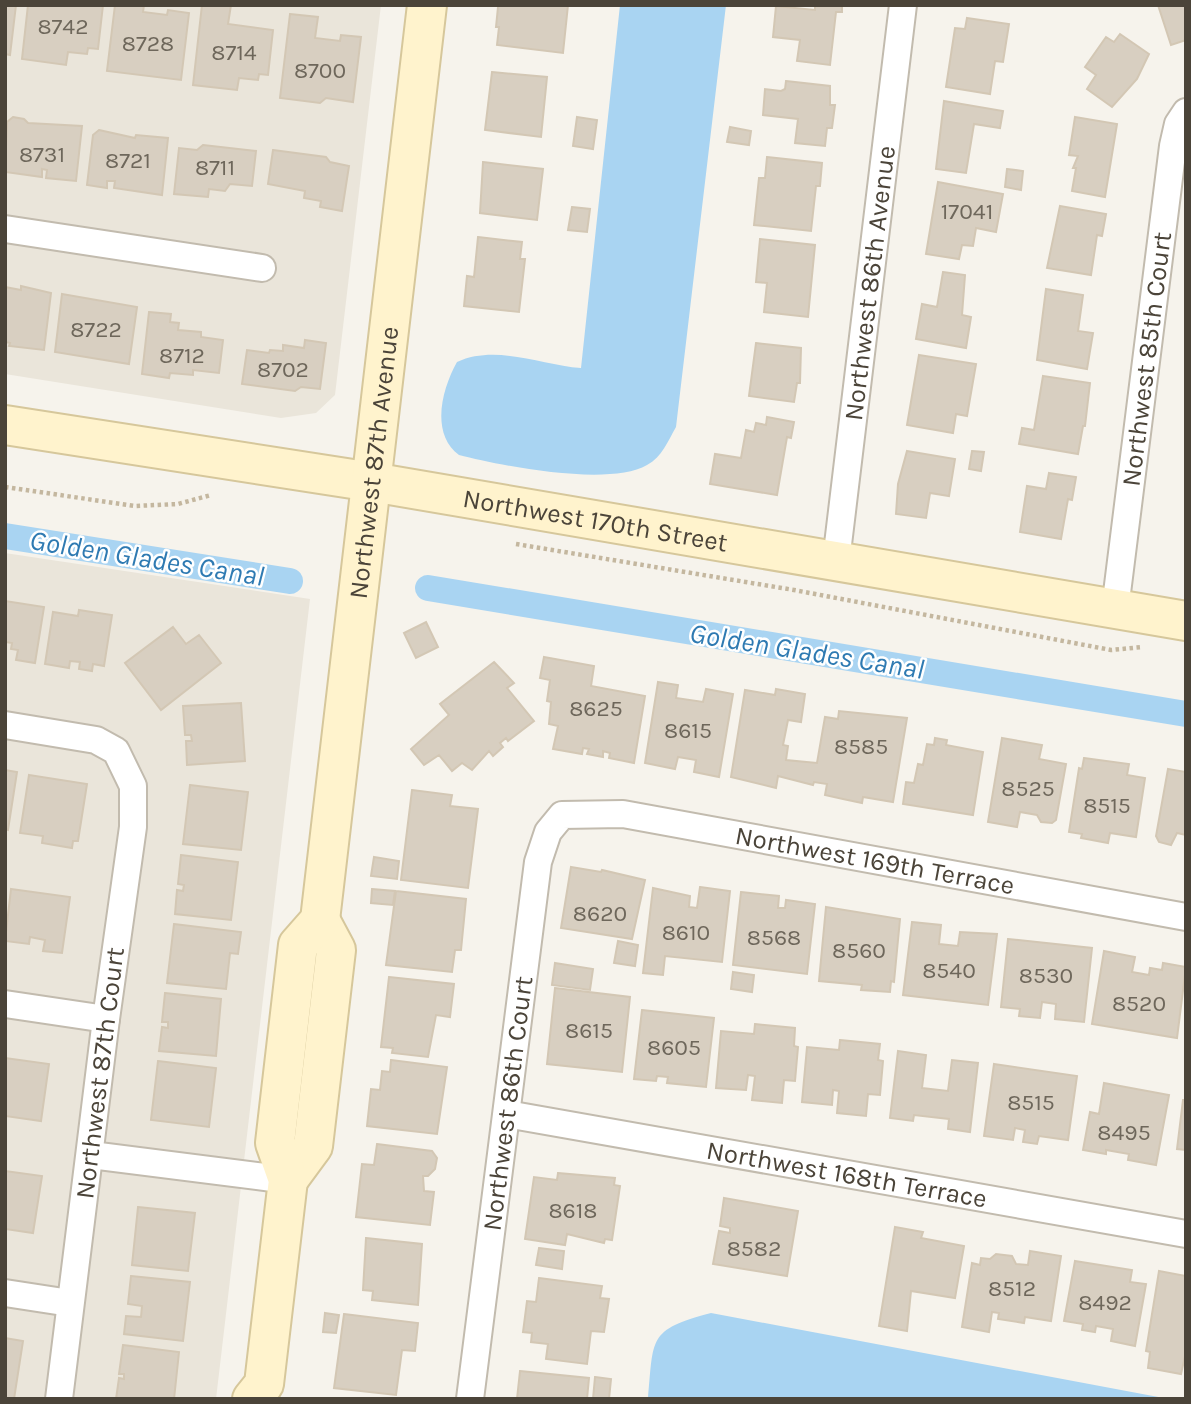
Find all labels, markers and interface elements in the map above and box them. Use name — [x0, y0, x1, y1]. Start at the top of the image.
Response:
house number: 8742 — [37, 13, 89, 40]
house number: 8728 — [122, 30, 174, 57]
house number: 8714 — [211, 39, 257, 66]
house number: 8700 — [294, 57, 346, 84]
house number: 8731 — [19, 141, 65, 168]
street label: Northwest 86th Avenue — [838, 144, 901, 422]
house number: 8721 — [105, 147, 151, 174]
house number: 8711 — [195, 154, 235, 181]
house number: 17041 — [941, 198, 993, 225]
street label: Northwest 85th Court — [1115, 230, 1178, 488]
house number: 8722 — [70, 316, 122, 343]
street label: Northwest 87th Avenue — [342, 325, 405, 601]
house number: 8712 — [159, 342, 205, 369]
house number: 8702 — [257, 356, 309, 383]
street label: Northwest 170th Street — [461, 482, 730, 558]
water label: Golden Glades Canal — [28, 523, 266, 593]
water label: Golden Glades Canal — [688, 616, 926, 686]
house number: 8625 — [569, 695, 623, 722]
house number: 8615 — [664, 717, 712, 744]
house number: 8585 — [834, 733, 888, 760]
house number: 8525 — [1001, 775, 1055, 802]
house number: 8515 — [1083, 792, 1131, 819]
street label: Northwest 169th Terrace — [733, 819, 1017, 901]
house number: 8620 — [573, 900, 627, 927]
house number: 8610 — [662, 919, 710, 946]
house number: 8568 — [747, 924, 801, 951]
house number: 8560 — [832, 937, 886, 964]
street label: Northwest 87th Court — [69, 945, 131, 1201]
house number: 8540 — [922, 957, 976, 984]
house number: 8530 — [1019, 962, 1073, 989]
street label: Northwest 86th Court — [476, 974, 539, 1232]
house number: 8520 — [1112, 990, 1166, 1017]
house number: 8615 — [565, 1017, 613, 1044]
house number: 8605 — [647, 1034, 701, 1061]
house number: 8515 — [1007, 1089, 1055, 1116]
house number: 8495 — [1097, 1119, 1151, 1146]
street label: Northwest 168th Terrace — [704, 1134, 989, 1214]
house number: 8618 — [548, 1197, 598, 1224]
house number: 8582 — [727, 1235, 781, 1262]
house number: 8512 — [988, 1275, 1036, 1302]
house number: 8492 — [1078, 1289, 1132, 1316]

